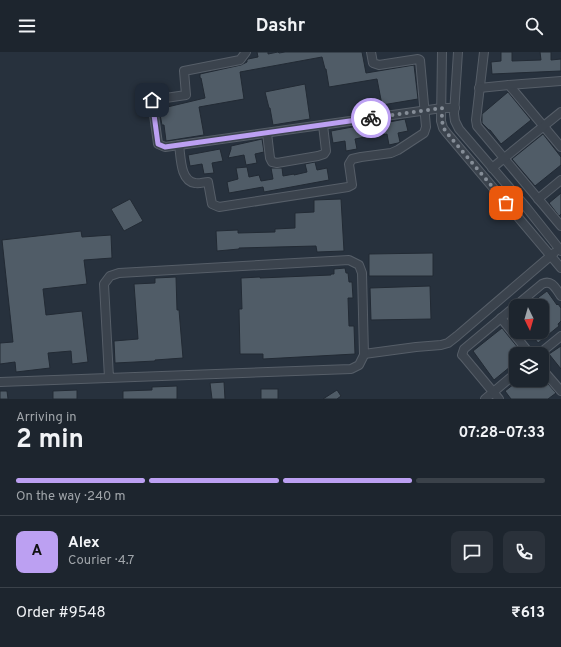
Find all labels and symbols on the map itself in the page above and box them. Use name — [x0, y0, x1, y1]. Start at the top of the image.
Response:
pin — [135, 83, 169, 117]
courier — [351, 98, 391, 138]
pin — [489, 186, 523, 220]
north arrow — [509, 299, 549, 339]

